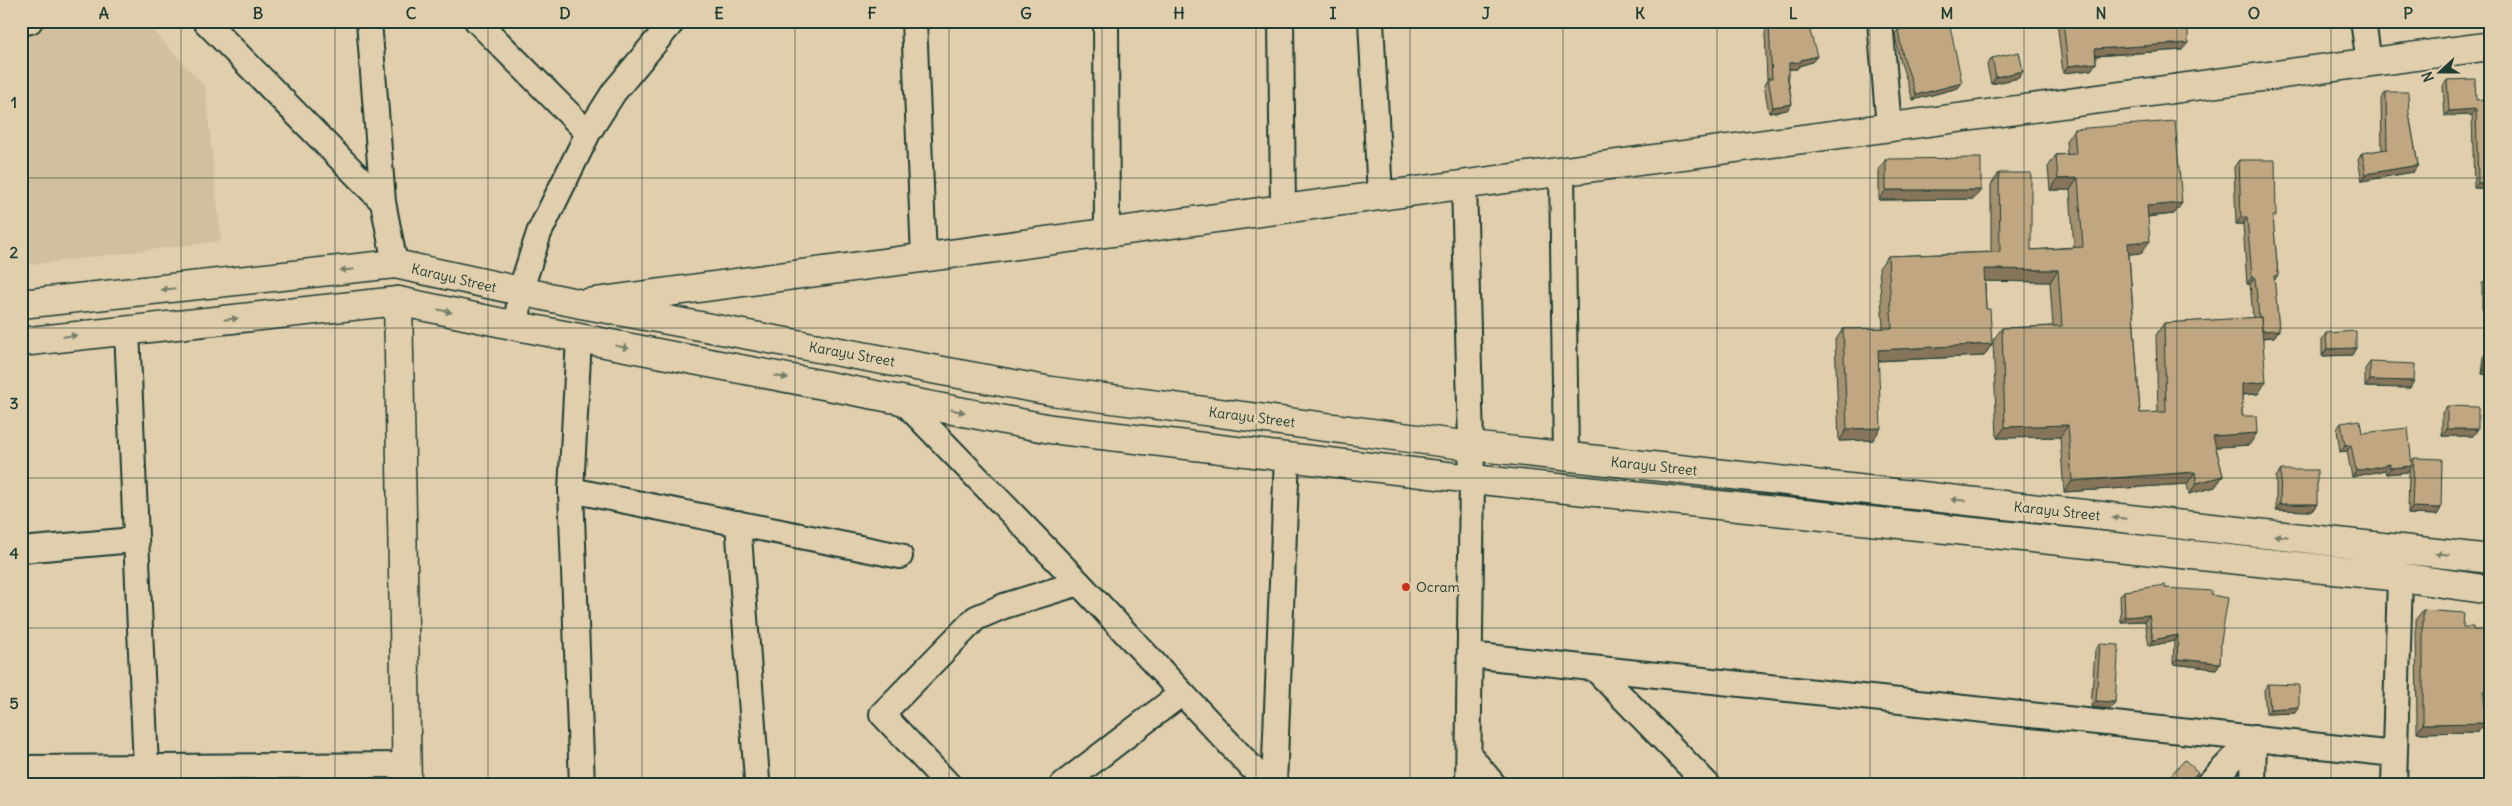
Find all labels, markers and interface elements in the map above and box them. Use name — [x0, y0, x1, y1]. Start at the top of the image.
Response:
text: A — [99, 3, 109, 23]
text: B — [253, 3, 264, 23]
text: C — [406, 3, 417, 23]
text: D — [559, 3, 571, 23]
text: E — [714, 3, 724, 23]
text: F — [867, 3, 877, 23]
text: G — [1020, 3, 1032, 23]
text: H — [1173, 3, 1185, 23]
text: I — [1330, 3, 1337, 23]
text: J — [1482, 3, 1491, 23]
text: K — [1635, 3, 1645, 23]
text: L — [1789, 3, 1798, 23]
text: M — [1941, 3, 1954, 23]
text: N — [2095, 3, 2107, 23]
text: O — [2248, 3, 2260, 23]
text: P — [2403, 3, 2413, 23]
north arrow — [2414, 48, 2464, 98]
text: N — [2418, 69, 2438, 84]
text: 1 — [11, 92, 17, 112]
text: 2 — [10, 242, 19, 262]
street label: Karayu Street — [410, 259, 499, 297]
one-way arrow — [338, 266, 354, 274]
one-way arrow — [159, 285, 175, 293]
one-way arrow — [438, 307, 453, 315]
one-way arrow — [224, 315, 240, 323]
one-way arrow — [62, 332, 78, 340]
street label: Karayu Street — [808, 338, 897, 370]
one-way arrow — [614, 343, 630, 351]
one-way arrow — [774, 374, 790, 382]
text: 3 — [9, 393, 19, 413]
street label: Karayu Street — [1208, 403, 1296, 431]
one-way arrow — [950, 408, 966, 416]
street label: Karayu Street — [1610, 453, 1698, 480]
one-way arrow — [1950, 496, 1966, 504]
street label: Karayu Street — [2013, 498, 2101, 525]
one-way arrow — [2111, 514, 2127, 522]
one-way arrow — [2272, 532, 2288, 540]
text: 4 — [9, 543, 19, 563]
one-way arrow — [2434, 550, 2450, 558]
place label: Ocram — [1416, 578, 1460, 596]
marker: Ocram — [1400, 581, 1412, 593]
text: 5 — [9, 693, 19, 713]

